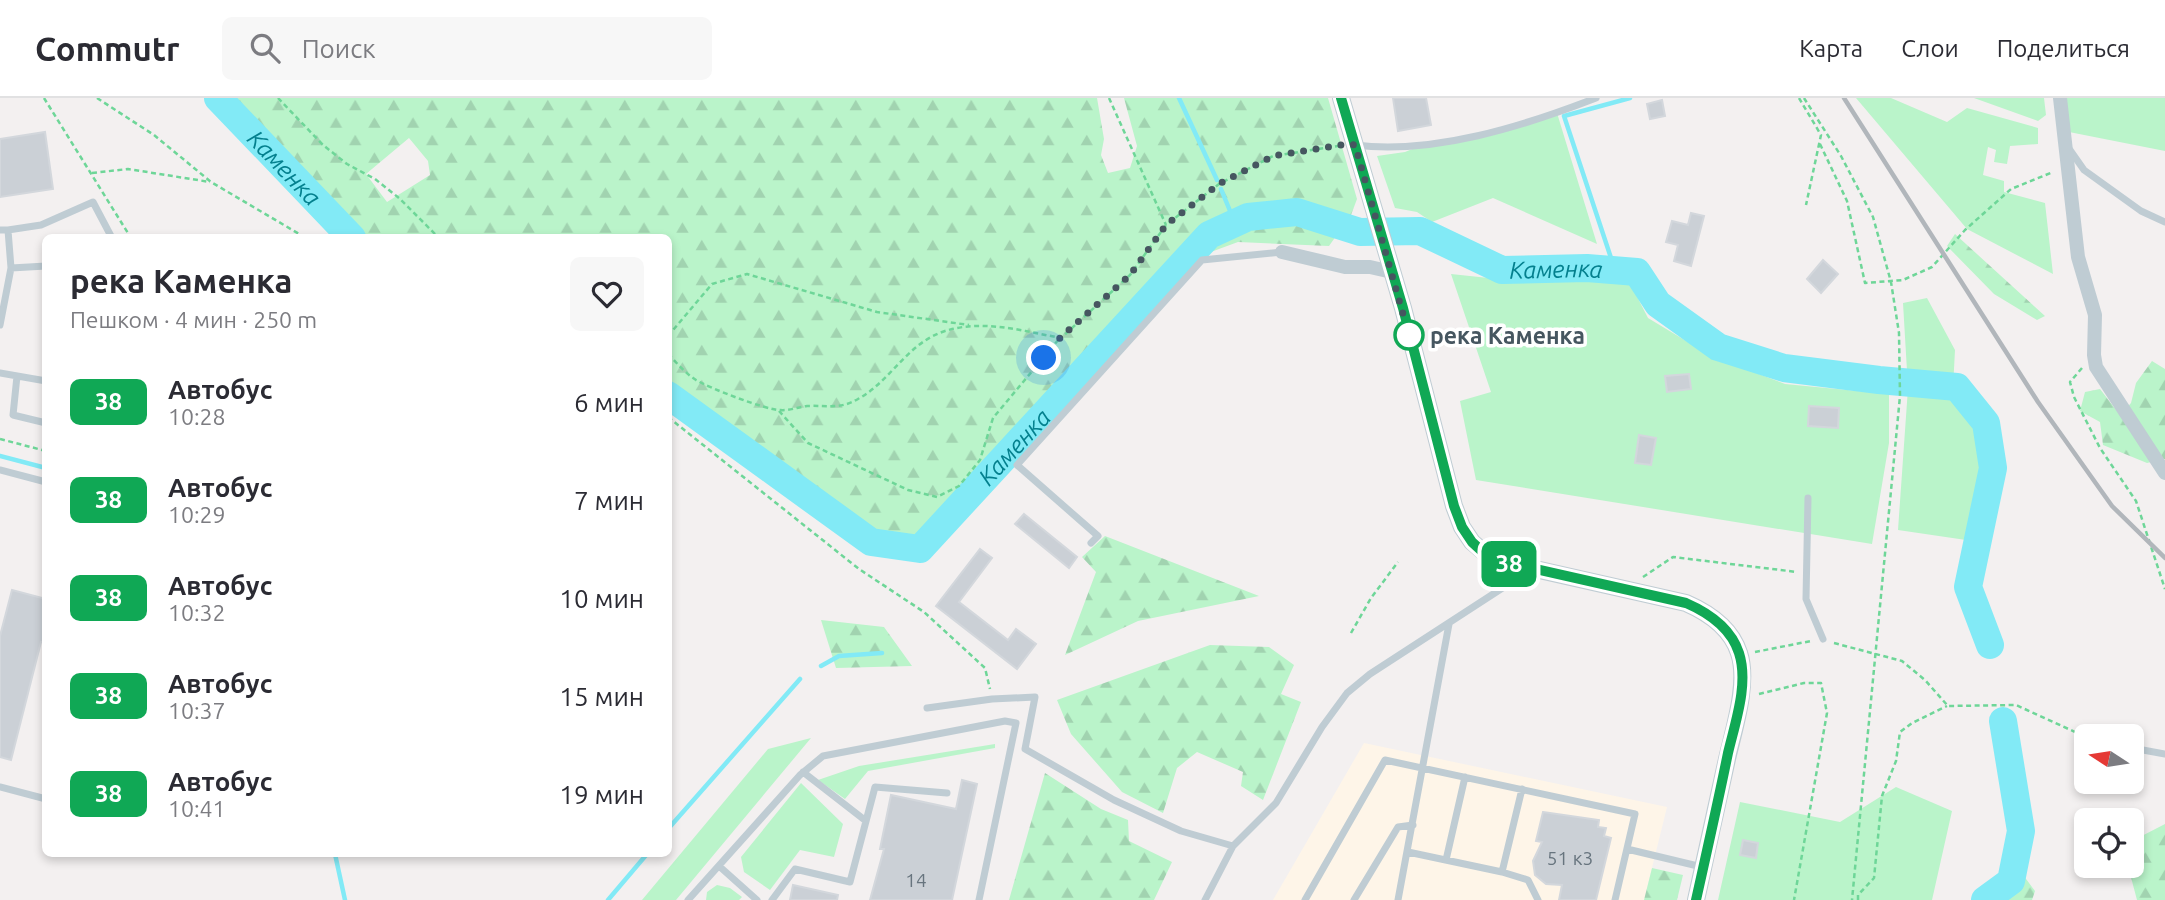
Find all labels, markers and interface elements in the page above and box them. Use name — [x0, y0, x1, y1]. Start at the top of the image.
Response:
search box — [222, 17, 712, 80]
icon: search — [246, 29, 284, 67]
text: Commutr — [35, 30, 180, 67]
text: Поиск — [302, 34, 376, 63]
text: Карта — [1799, 35, 1863, 62]
text: Слои — [1901, 35, 1959, 62]
text: Поделиться — [1997, 35, 2130, 62]
water label: Каменка — [242, 124, 326, 210]
water label: Каменка — [1509, 254, 1604, 283]
button: heart — [570, 257, 644, 331]
text: река Каменка — [70, 262, 292, 299]
text: Пешком · 4 мин · 250 m — [70, 307, 317, 332]
marker: река Каменка — [1394, 320, 1424, 350]
place label: река Каменка — [1430, 323, 1585, 348]
your location — [1026, 340, 1061, 375]
text: Автобус — [168, 375, 272, 404]
text: 38 — [95, 388, 122, 415]
text: 6 мин — [574, 388, 644, 417]
water label: Каменка — [973, 403, 1056, 490]
text: 10:28 — [168, 404, 226, 429]
text: Автобус — [168, 473, 272, 502]
text: 38 — [95, 486, 122, 513]
text: 7 мин — [574, 486, 644, 515]
text: 10:29 — [168, 502, 226, 527]
line badge: 38 — [1478, 541, 1540, 587]
text: 38 — [1495, 550, 1523, 577]
text: Автобус — [168, 571, 272, 600]
text: 38 — [95, 584, 122, 611]
text: 10 мин — [559, 584, 644, 613]
text: 10:32 — [168, 600, 226, 625]
text: Автобус — [168, 669, 272, 698]
text: 38 — [95, 682, 122, 709]
text: 15 мин — [559, 682, 644, 711]
text: 10:37 — [168, 698, 226, 723]
north arrow — [2074, 724, 2144, 794]
map controls — [2074, 724, 2144, 878]
text: Автобус — [168, 767, 272, 796]
text: 38 — [95, 780, 122, 807]
text: 19 мин — [559, 780, 644, 809]
text: 10:41 — [168, 796, 226, 821]
button: locate — [2074, 808, 2144, 878]
house number: 51 к3 — [1547, 847, 1593, 869]
house number: 14 — [905, 869, 927, 891]

